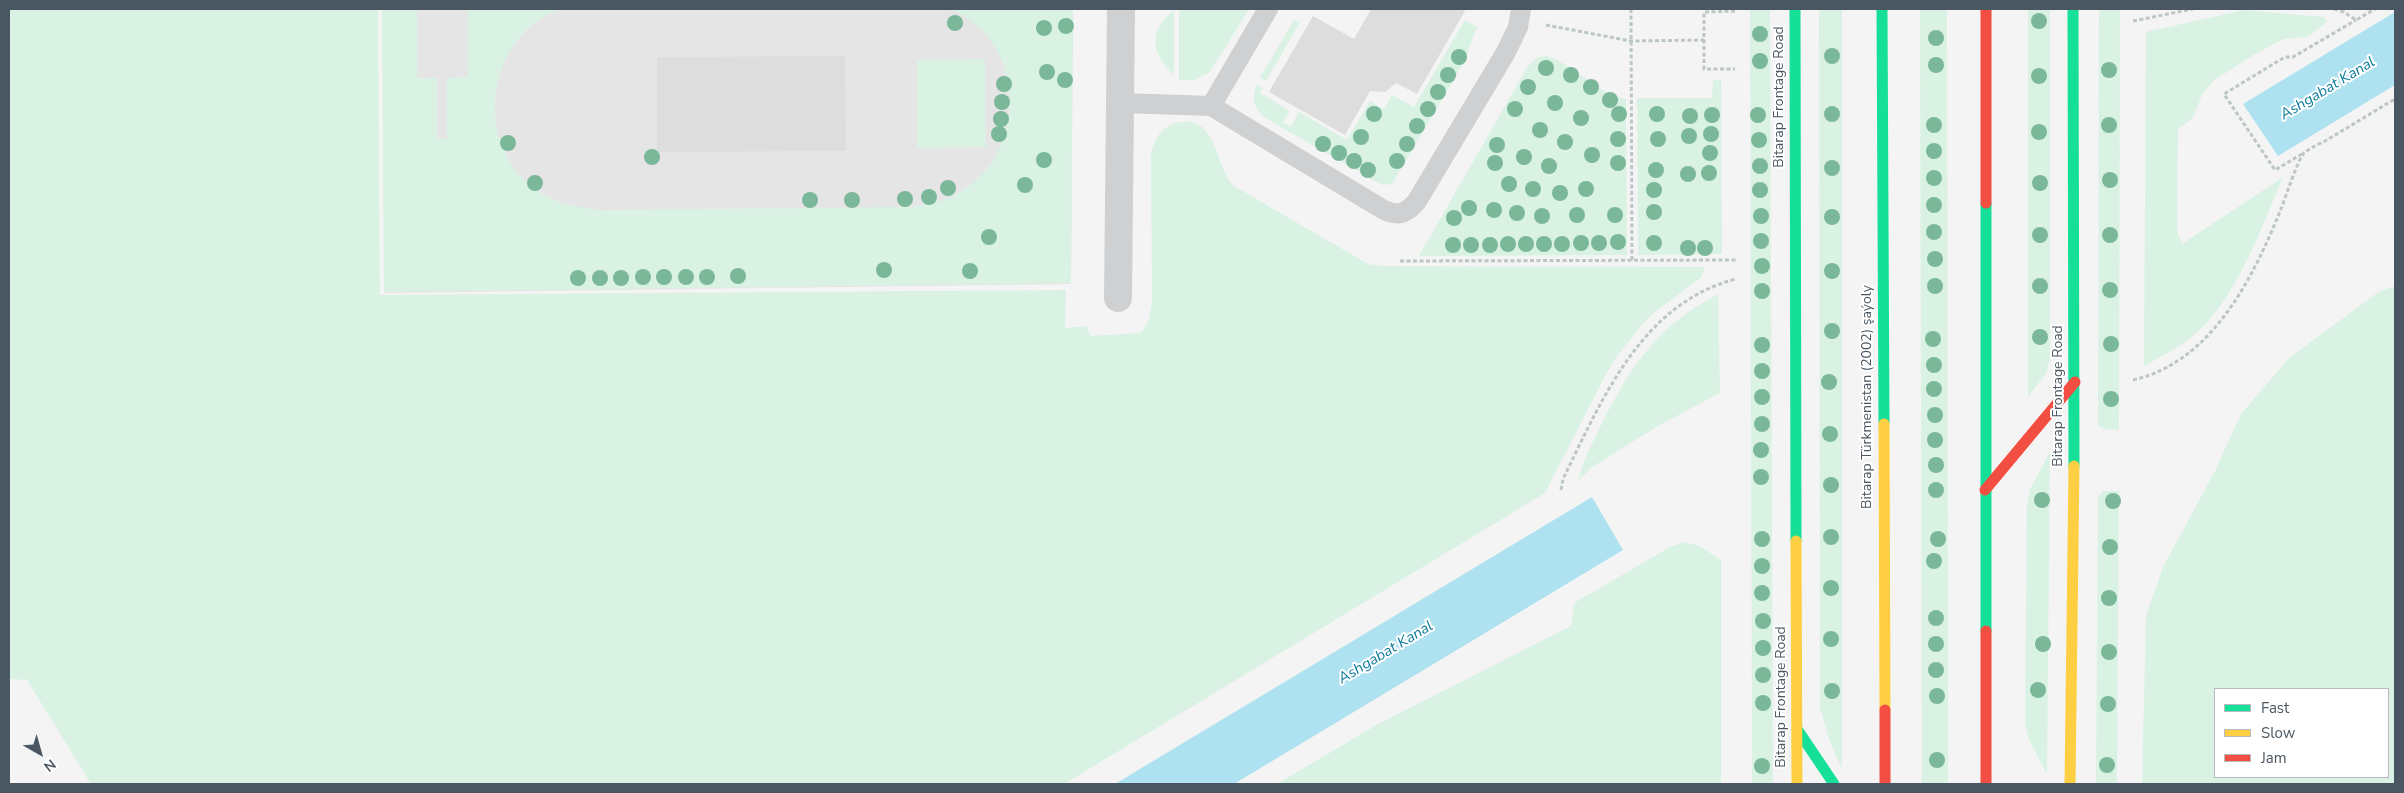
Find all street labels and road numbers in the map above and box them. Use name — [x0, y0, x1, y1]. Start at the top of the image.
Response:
street label: Bitarap Frontage Road — [1772, 26, 1788, 168]
street label: Bitarap Türkmenistan (2002) şaýoly — [1860, 285, 1876, 509]
street label: Bitarap Frontage Road — [2051, 325, 2067, 467]
street label: Bitarap Frontage Road — [1774, 626, 1790, 768]

